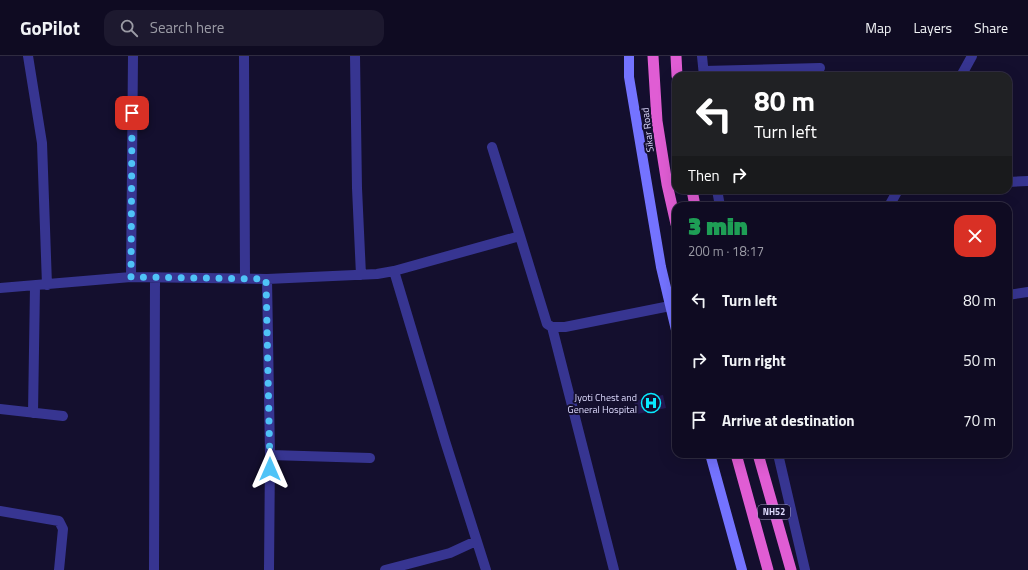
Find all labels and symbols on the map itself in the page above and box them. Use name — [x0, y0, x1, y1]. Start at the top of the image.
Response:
pin — [115, 96, 149, 130]
street label: Sikar Road — [637, 107, 658, 153]
place label: Jyoti Chest and General Hospital — [567, 390, 637, 417]
hospital icon: Jyoti Chest and General Hospital — [640, 392, 662, 414]
position arrow — [249, 448, 291, 490]
road number: NH52 — [758, 505, 790, 519]

